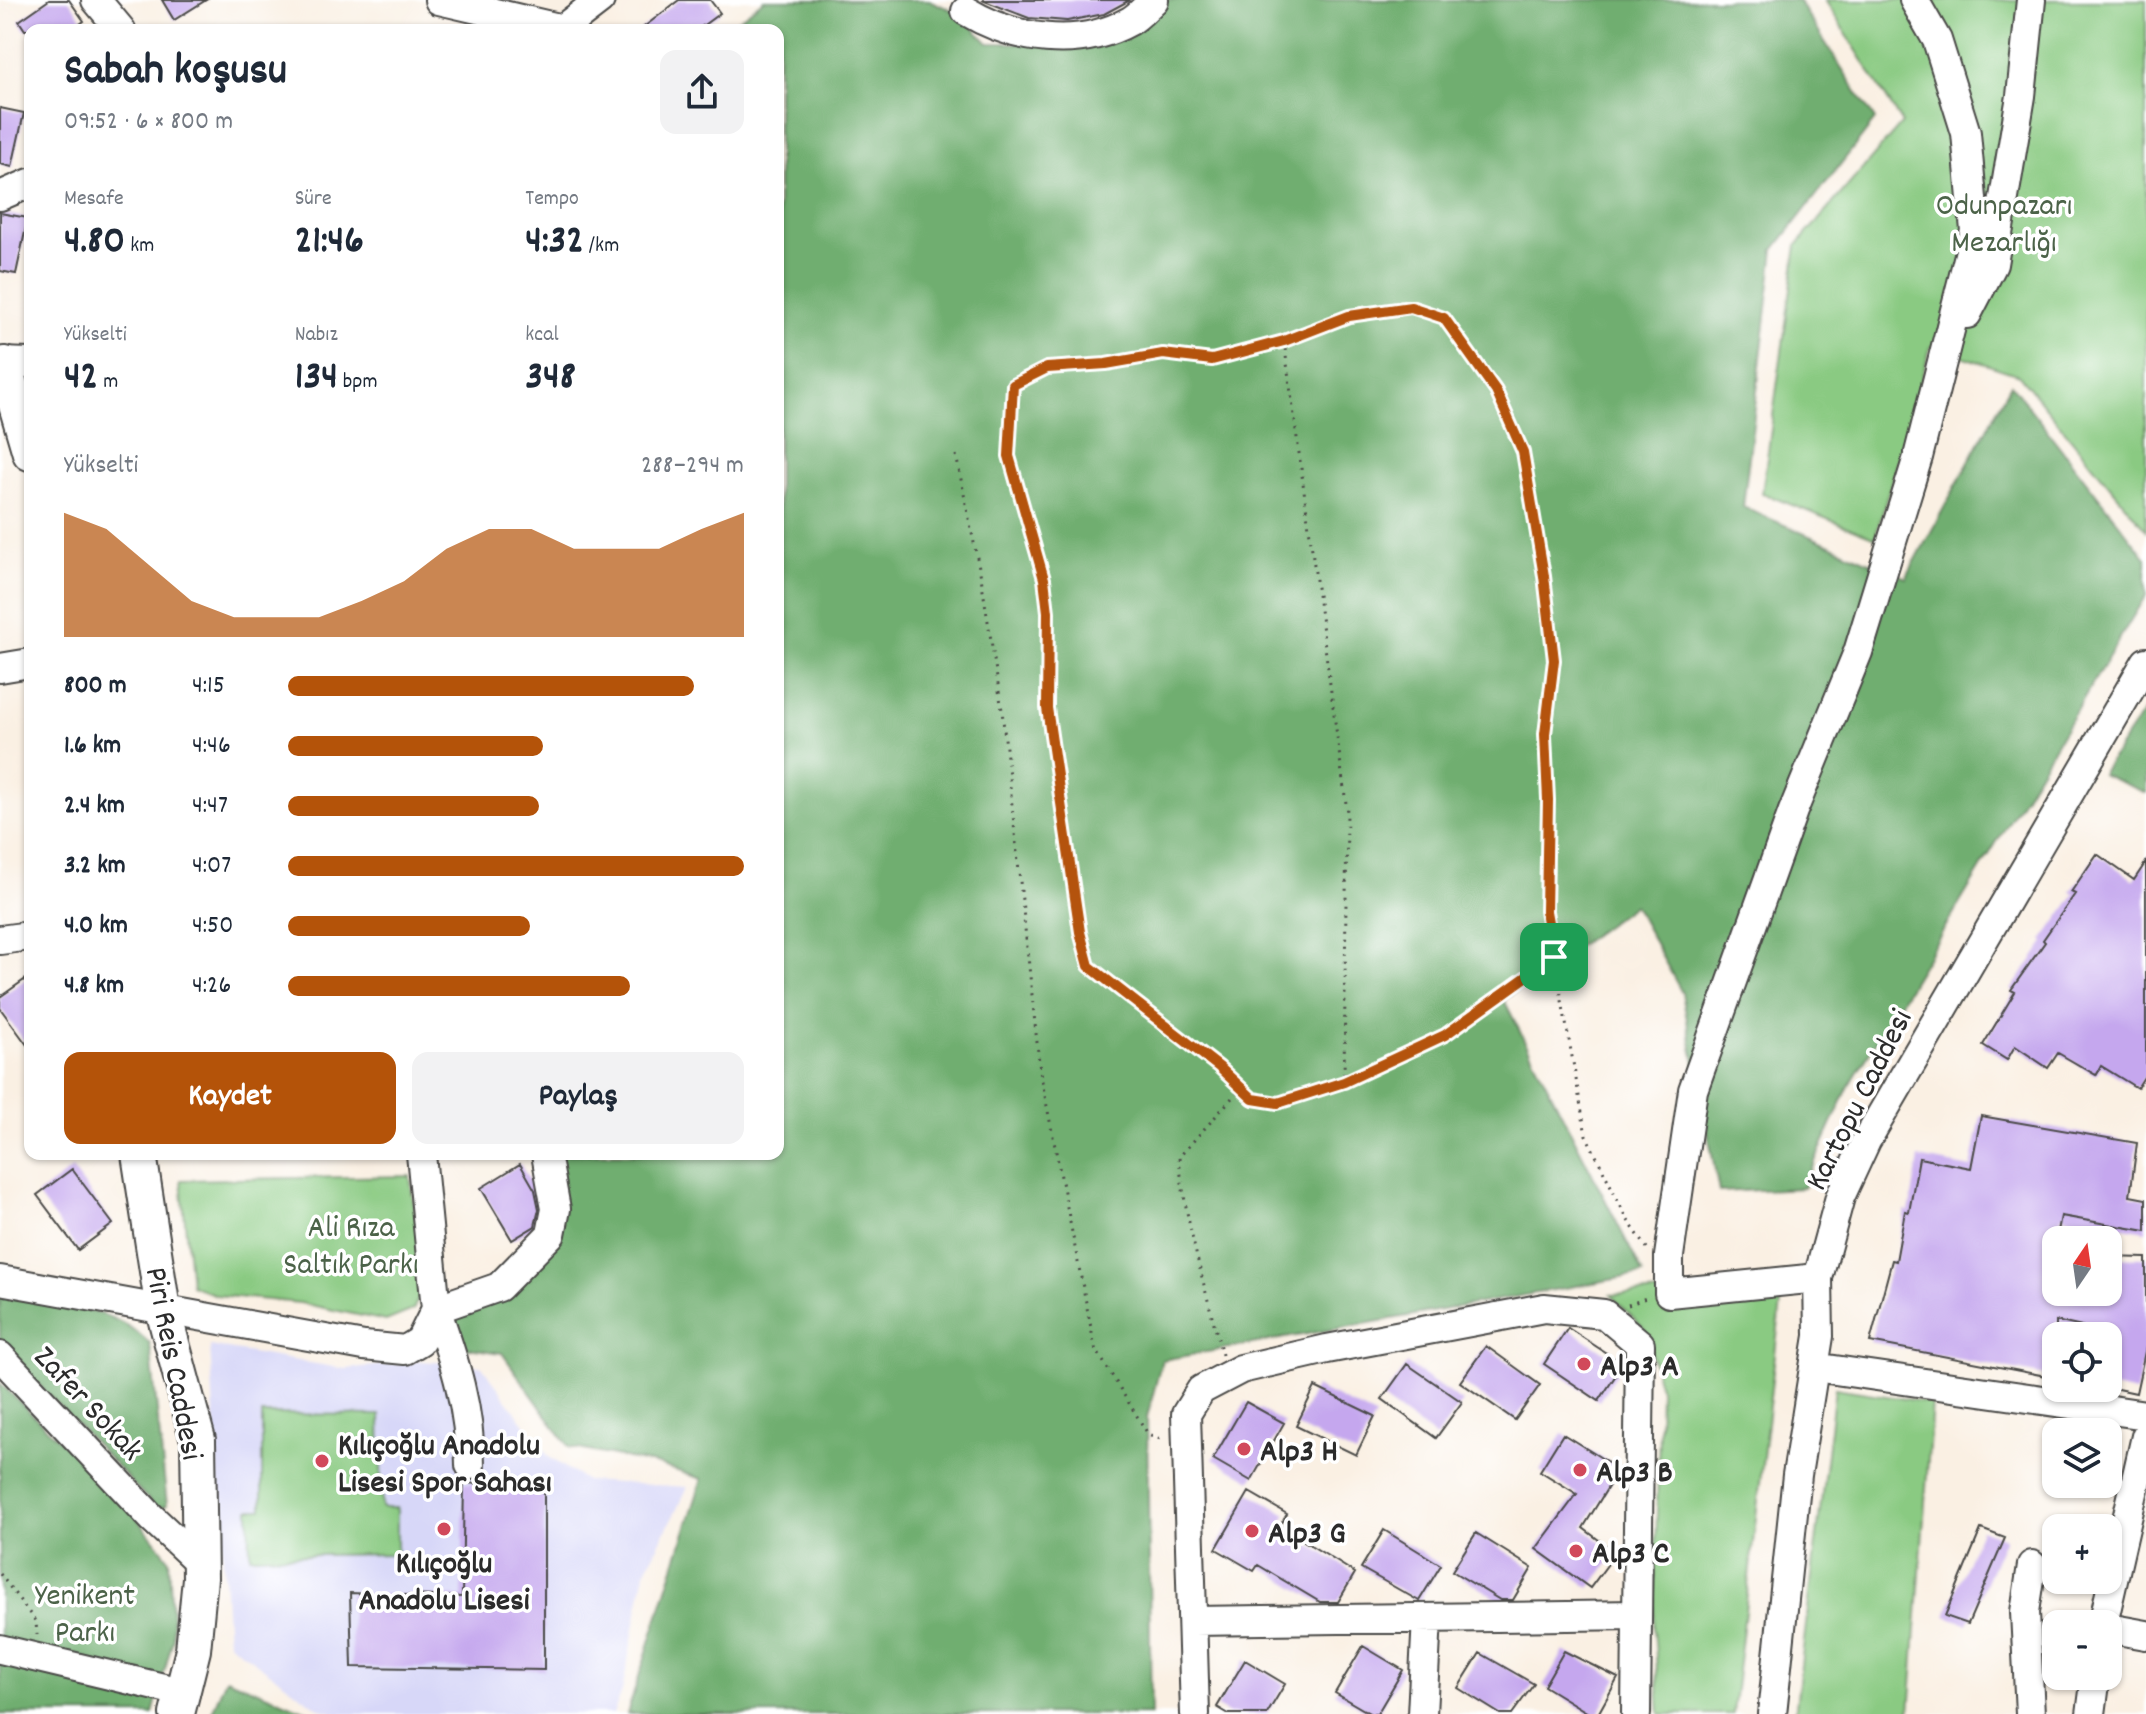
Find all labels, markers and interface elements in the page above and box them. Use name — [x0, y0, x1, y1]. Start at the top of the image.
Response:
text: Sabah koşusu — [64, 42, 287, 105]
button: share — [660, 50, 744, 134]
text: 09:52 · 6 × 800 m — [64, 104, 233, 141]
text: Mesafe — [64, 184, 124, 215]
text: Süre — [295, 184, 332, 215]
text: Tempo — [525, 184, 579, 215]
park label: Odunpazarı Mezarlığı — [1936, 185, 2072, 268]
text: 4.80 — [64, 215, 125, 272]
text: 21:46 — [295, 215, 364, 272]
text: 4:32 — [525, 215, 584, 272]
text: km — [125, 231, 154, 262]
text: /km — [584, 231, 619, 262]
text: Yükselti — [64, 320, 127, 351]
text: Nabız — [295, 320, 338, 351]
text: kcal — [525, 320, 559, 351]
text: 42 — [64, 351, 98, 408]
text: 134 — [295, 351, 338, 408]
text: 348 — [525, 351, 576, 408]
text: m — [98, 367, 118, 398]
text: bpm — [338, 367, 378, 398]
text: Yükselti — [64, 448, 138, 485]
text: 288–294 m — [641, 448, 744, 485]
text: 800 m — [64, 668, 127, 705]
text: 4:15 — [192, 668, 225, 705]
text: 1.6 km — [64, 728, 121, 765]
text: 4:46 — [192, 728, 231, 765]
text: 2.4 km — [64, 788, 125, 825]
text: 4:47 — [192, 788, 228, 825]
text: 3.2 km — [64, 848, 126, 885]
text: 4:07 — [192, 848, 231, 885]
text: 4.0 km — [64, 908, 128, 945]
text: 4:50 — [192, 908, 233, 945]
pin — [1520, 923, 1588, 991]
icon: arrive — [1532, 935, 1576, 979]
text: 4.8 km — [64, 968, 124, 1005]
text: 4:26 — [192, 968, 231, 1005]
street label: Kartopu Caddesi — [1796, 1003, 1927, 1200]
button: Kaydet — [64, 1052, 396, 1144]
button: Paylaş — [412, 1052, 744, 1144]
park label: Ali Rıza Saltık Parkı — [283, 1207, 419, 1290]
north arrow — [2042, 1226, 2122, 1306]
map controls — [2042, 1226, 2122, 1690]
street label: Piri Reis Caddesi — [130, 1263, 212, 1465]
button: locate — [2042, 1322, 2122, 1402]
street label: Zafer Sokak — [21, 1337, 152, 1473]
place label: Alp3 A — [1600, 1346, 1679, 1392]
marker: Alp3 A — [1575, 1355, 1593, 1373]
button: layers — [2042, 1418, 2122, 1498]
place label: Kılıçoğlu Anadolu Lisesi Spor Sahası — [338, 1425, 552, 1508]
place label: Alp3 H — [1260, 1431, 1338, 1477]
marker: Alp3 H — [1235, 1440, 1253, 1458]
marker: Kılıçoğlu Anadolu Lisesi Spor Sahası — [313, 1452, 331, 1470]
place label: Alp3 B — [1596, 1452, 1673, 1498]
marker: Alp3 B — [1571, 1461, 1589, 1479]
place label: Alp3 G — [1268, 1513, 1346, 1559]
button: + — [2042, 1514, 2122, 1594]
marker: Kılıçoğlu Anadolu Lisesi — [435, 1520, 453, 1538]
marker: Alp3 G — [1243, 1522, 1261, 1540]
place label: Alp3 C — [1592, 1533, 1669, 1579]
marker: Alp3 C — [1567, 1542, 1585, 1560]
place label: Kılıçoğlu Anadolu Lisesi — [358, 1543, 530, 1626]
park label: Yenikent Parkı — [35, 1575, 135, 1658]
button: − — [2042, 1610, 2122, 1690]

